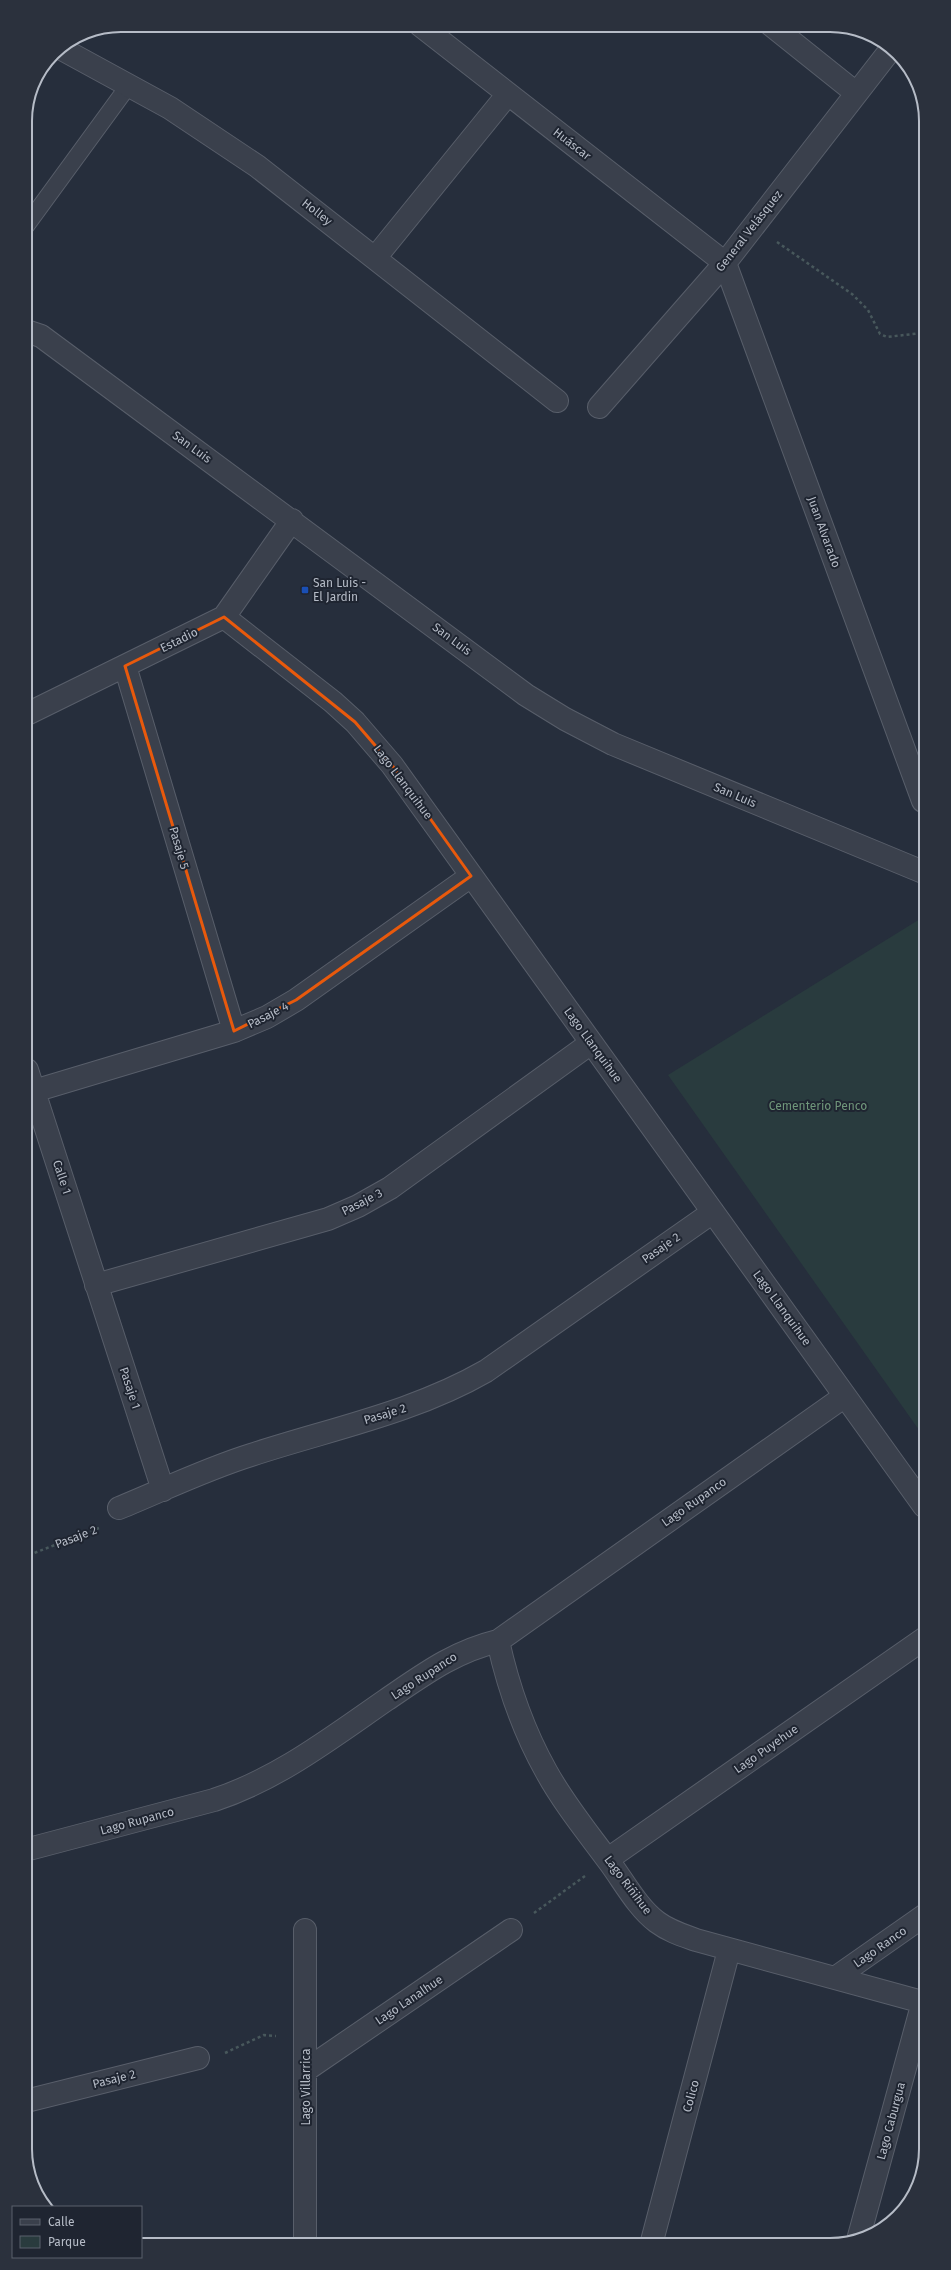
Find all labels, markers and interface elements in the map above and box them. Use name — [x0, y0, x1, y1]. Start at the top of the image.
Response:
street label: Huáscar — [550, 125, 594, 163]
street label: General Velásquez — [713, 188, 785, 274]
street label: Holley — [299, 196, 335, 228]
street label: San Luis — [170, 428, 215, 466]
street label: Juan Alvarado — [805, 494, 843, 570]
place label: San Luis - El Jardin — [313, 576, 366, 604]
marker: San Luis - El Jardin — [300, 585, 310, 595]
street label: San Luis — [430, 620, 475, 658]
street label: Estadio — [158, 625, 200, 655]
street label: Lago Llanquihue — [370, 742, 436, 822]
street label: San Luis — [712, 780, 759, 810]
street label: Pasaje 5 — [166, 825, 192, 871]
street label: Pasaje 4 — [245, 998, 291, 1031]
street label: Lago Llanquihue — [561, 1005, 625, 1085]
park label: Cementerio Penco — [769, 1099, 867, 1113]
street label: Calle 1 — [50, 1158, 74, 1196]
street label: Pasaje 3 — [339, 1186, 385, 1218]
street label: Pasaje 2 — [639, 1230, 683, 1266]
street label: Lago Llanquihue — [750, 1268, 814, 1348]
street label: Pasaje 1 — [117, 1365, 143, 1411]
street label: Pasaje 2 — [362, 1401, 408, 1427]
street label: Lago Rupanco — [659, 1475, 729, 1529]
street label: Pasaje 2 — [53, 1523, 99, 1551]
street label: Lago Rupanco — [388, 1649, 460, 1703]
street label: Lago Puyehue — [731, 1722, 801, 1776]
street label: Lago Rupanco — [99, 1804, 175, 1838]
street label: Lago Riñihue — [601, 1853, 655, 1917]
street label: Lago Ranco — [851, 1924, 909, 1970]
street label: Lago Lanalhue — [373, 1972, 445, 2028]
street label: Lago Villarrica — [299, 2049, 313, 2125]
street label: Pasaje 2 — [91, 2067, 137, 2091]
street label: Colico — [680, 2078, 702, 2114]
street label: Lago Caburgua — [874, 2081, 908, 2161]
legend — [12, 2206, 142, 2258]
text: Calle — [48, 2215, 75, 2229]
text: Parque — [48, 2235, 86, 2249]

